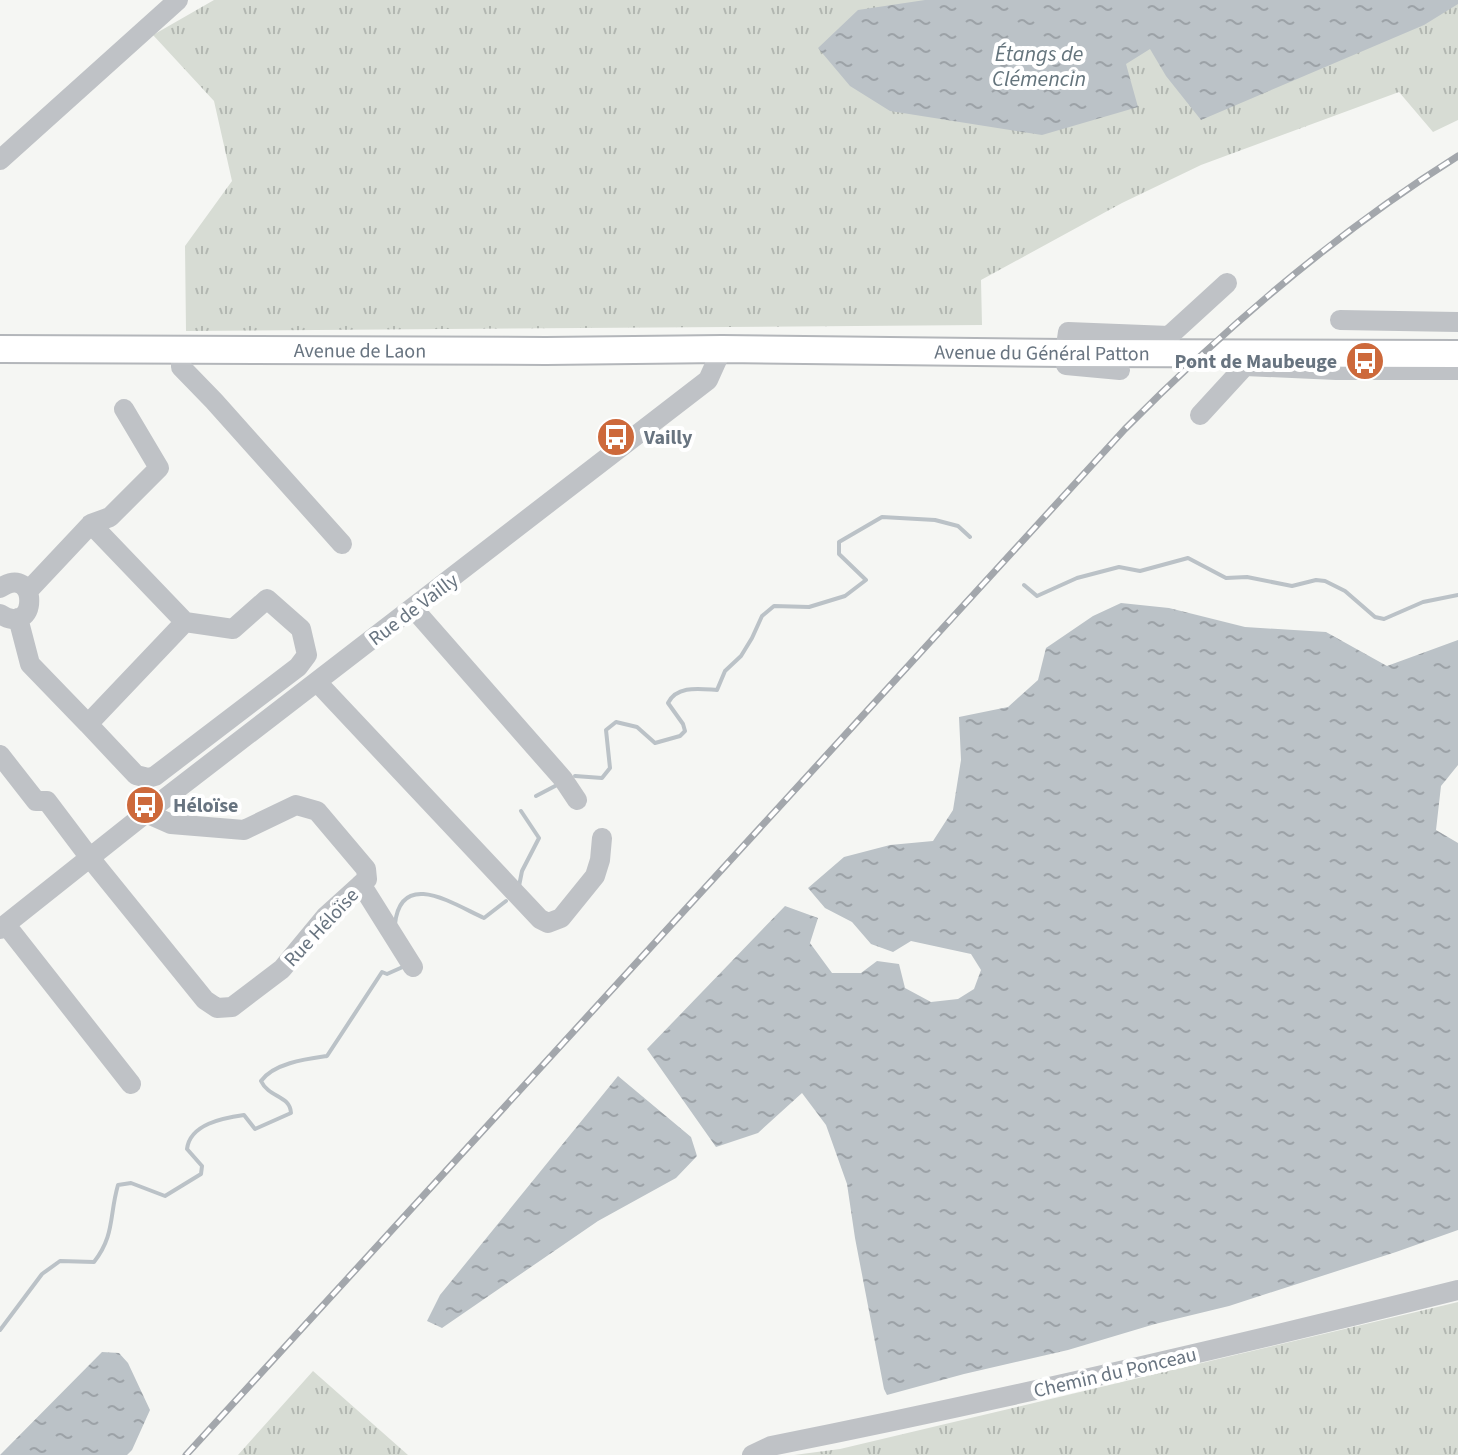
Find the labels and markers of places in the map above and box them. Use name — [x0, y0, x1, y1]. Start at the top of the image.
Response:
bus stop icon: Pont de Maubeuge — [1344, 340, 1386, 382]
place label: Pont de Maubeuge — [1174, 348, 1337, 376]
bus stop icon: Vailly — [595, 416, 637, 458]
place label: Vailly — [643, 424, 693, 452]
bus stop icon: Héloïse — [124, 784, 166, 826]
place label: Héloïse — [173, 792, 238, 820]

